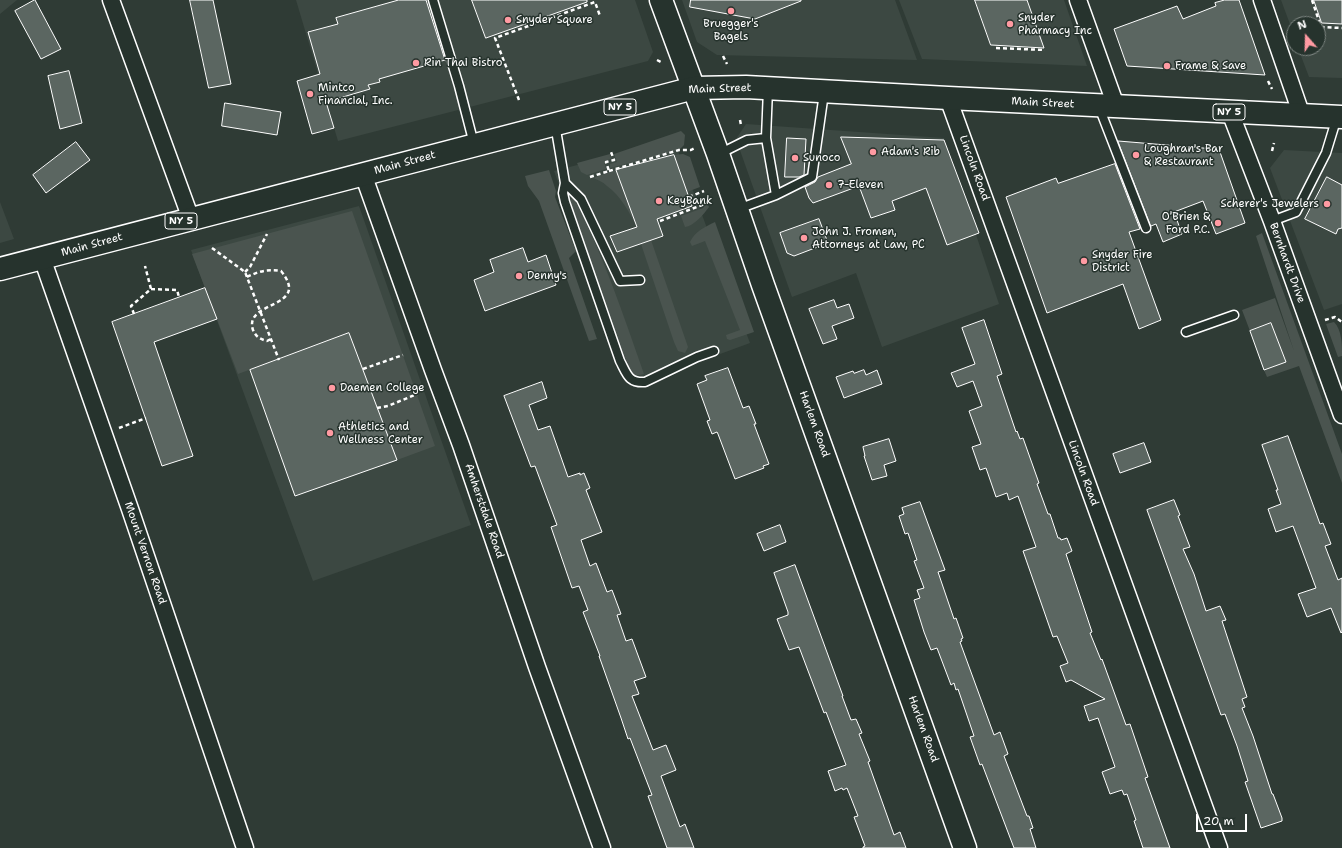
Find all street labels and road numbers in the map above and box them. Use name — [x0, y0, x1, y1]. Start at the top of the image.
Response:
street label: Main Street — [688, 81, 752, 97]
street label: Main Street — [1011, 95, 1075, 111]
road number: NY 5 — [604, 99, 636, 115]
road number: NY 5 — [1213, 104, 1245, 120]
street label: Lincoln Road — [956, 133, 992, 203]
street label: Main Street — [373, 148, 437, 178]
road number: NY 5 — [165, 213, 197, 229]
street label: Bernhardt Drive — [1266, 221, 1308, 305]
street label: Main Street — [60, 230, 124, 260]
street label: Harlem Road — [796, 389, 832, 459]
street label: Lincoln Road — [1065, 438, 1101, 508]
street label: Amherstdale Road — [462, 462, 506, 560]
street label: Mount Vernon Road — [121, 500, 169, 606]
street label: Harlem Road — [905, 694, 941, 764]

